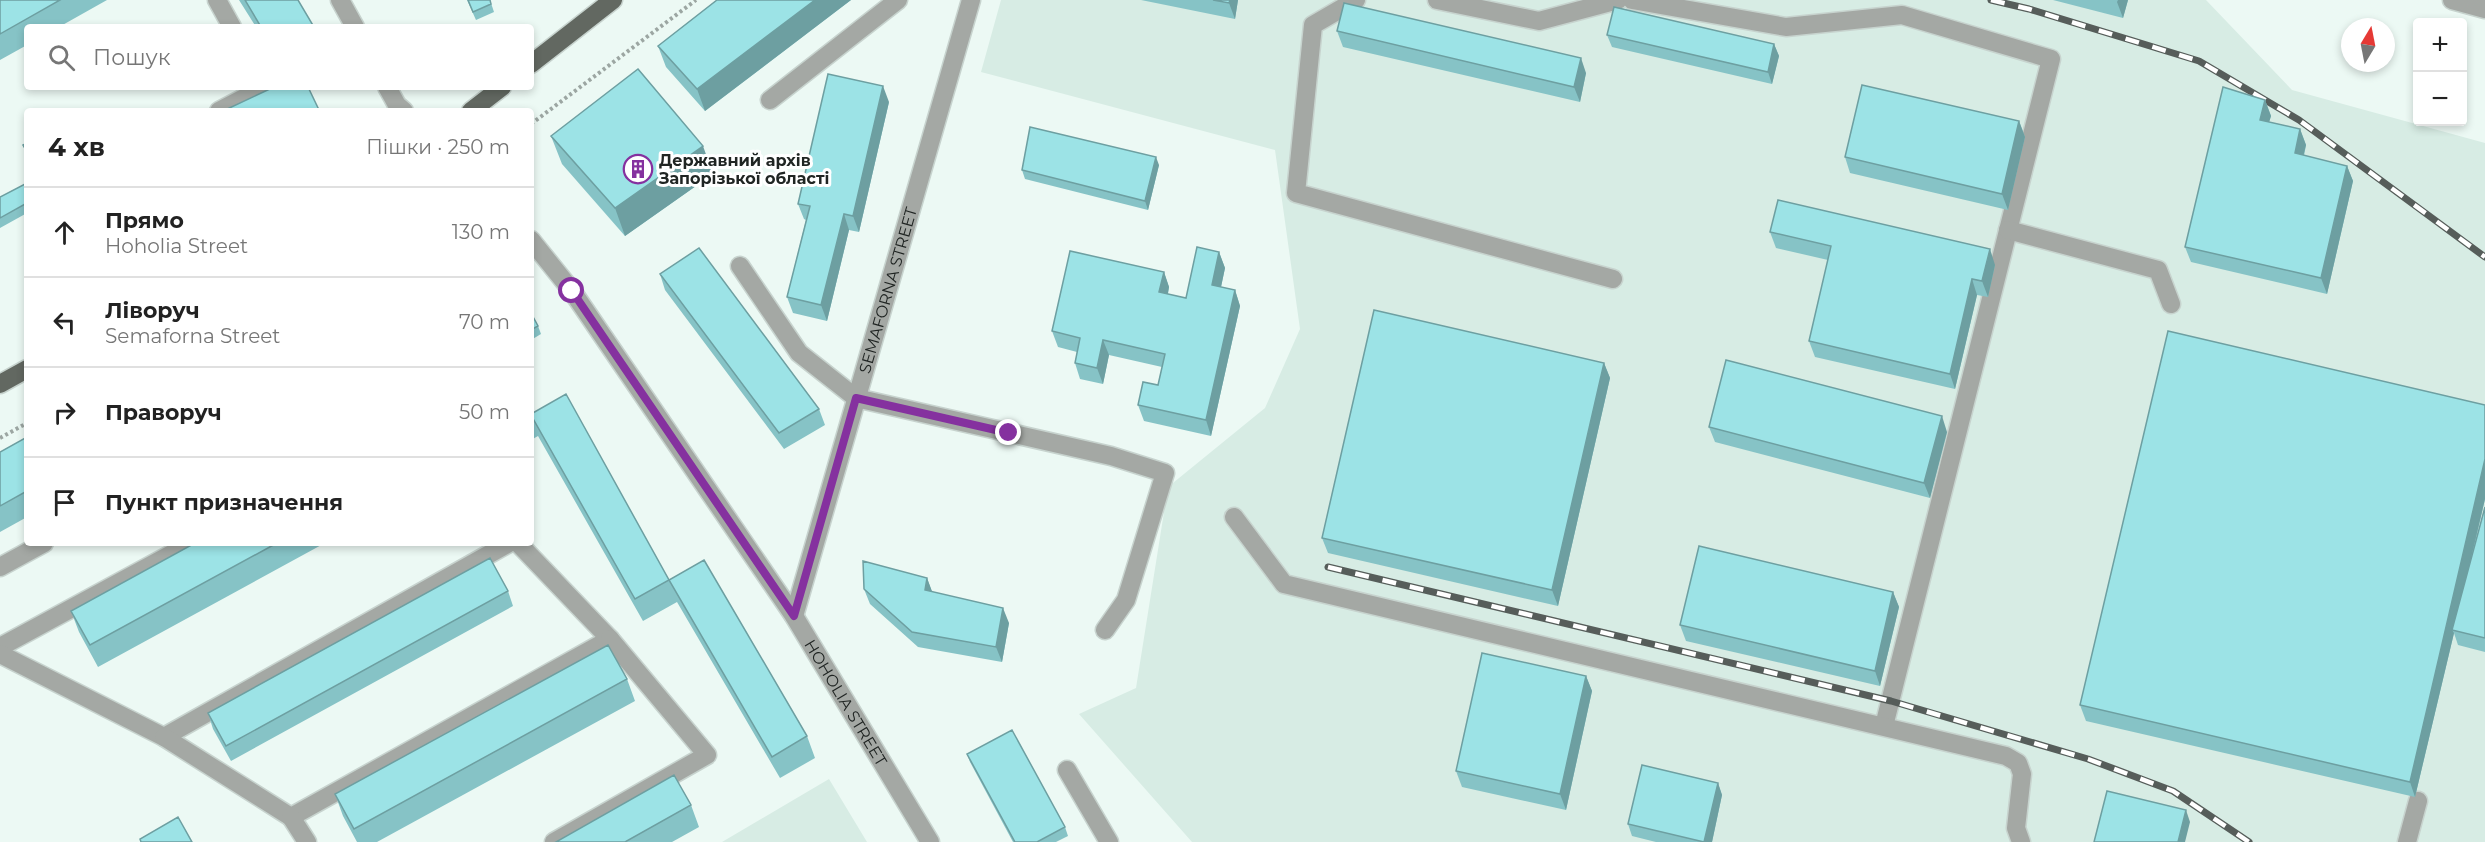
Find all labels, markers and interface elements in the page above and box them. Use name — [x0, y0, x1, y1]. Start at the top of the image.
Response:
north arrow — [2341, 18, 2395, 72]
map controls — [2413, 18, 2467, 126]
button: + — [2413, 18, 2467, 72]
search box — [24, 24, 534, 90]
icon: search — [45, 41, 78, 74]
text: Пошук — [93, 44, 171, 71]
button: − — [2413, 72, 2467, 126]
text: 4 хв — [48, 131, 105, 163]
text: Пішки · 250 m — [366, 135, 510, 159]
place label: Державний архів Запорізької області — [658, 151, 829, 188]
building icon: Державний архів Запорізької області — [622, 153, 654, 185]
street label: SEMAFORNA STREET — [855, 204, 921, 376]
text: Прямо — [105, 207, 184, 234]
icon: ahead — [48, 216, 81, 249]
text: 130 m — [452, 220, 510, 244]
text: Hoholia Street — [105, 234, 248, 258]
route start — [558, 277, 584, 303]
text: Ліворуч — [105, 297, 200, 324]
icon: left — [48, 306, 81, 339]
text: 70 m — [459, 310, 510, 334]
text: Semaforna Street — [105, 324, 280, 348]
icon: right — [48, 396, 81, 429]
text: Праворуч — [105, 399, 222, 426]
text: 50 m — [459, 400, 510, 424]
route end — [995, 419, 1021, 445]
icon: arrive — [48, 486, 81, 519]
text: Пункт призначення — [105, 489, 343, 516]
street label: HOHOLIA STREET — [801, 636, 892, 770]

